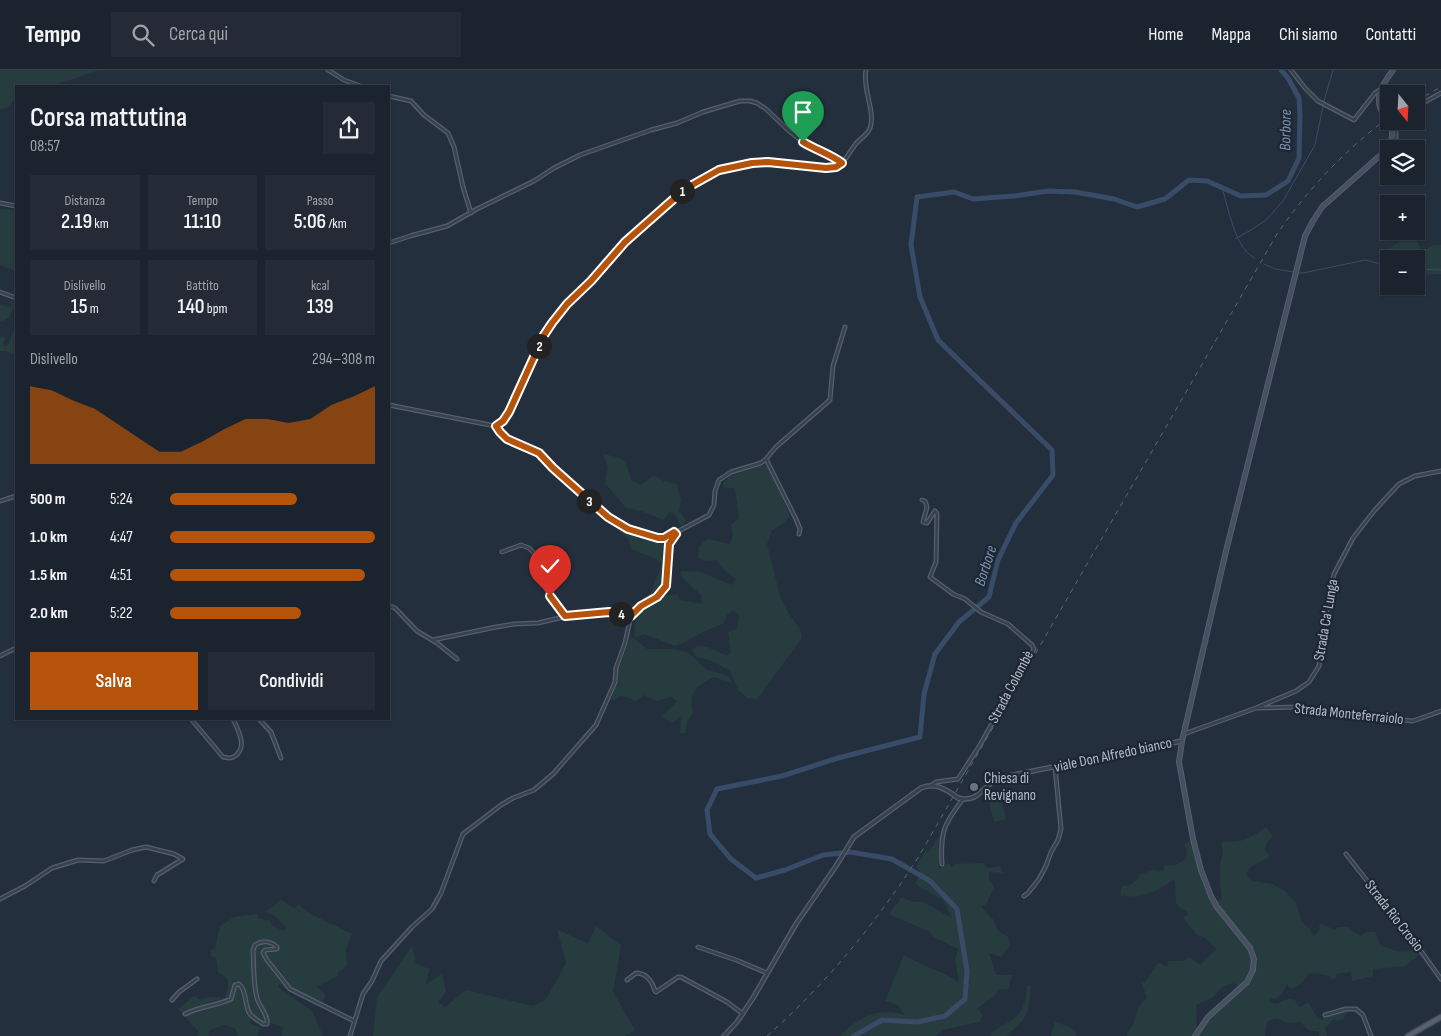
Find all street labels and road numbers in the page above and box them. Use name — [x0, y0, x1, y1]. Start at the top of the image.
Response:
street label: Strada Ca' Lunga — [1309, 577, 1343, 662]
street label: Strada Colombè — [984, 647, 1038, 727]
street label: Strada Monteferraiolo — [1294, 699, 1404, 729]
street label: viale Don Alfredo bianco — [1052, 733, 1174, 777]
street label: Strada Rio Crosio — [1360, 876, 1428, 956]

